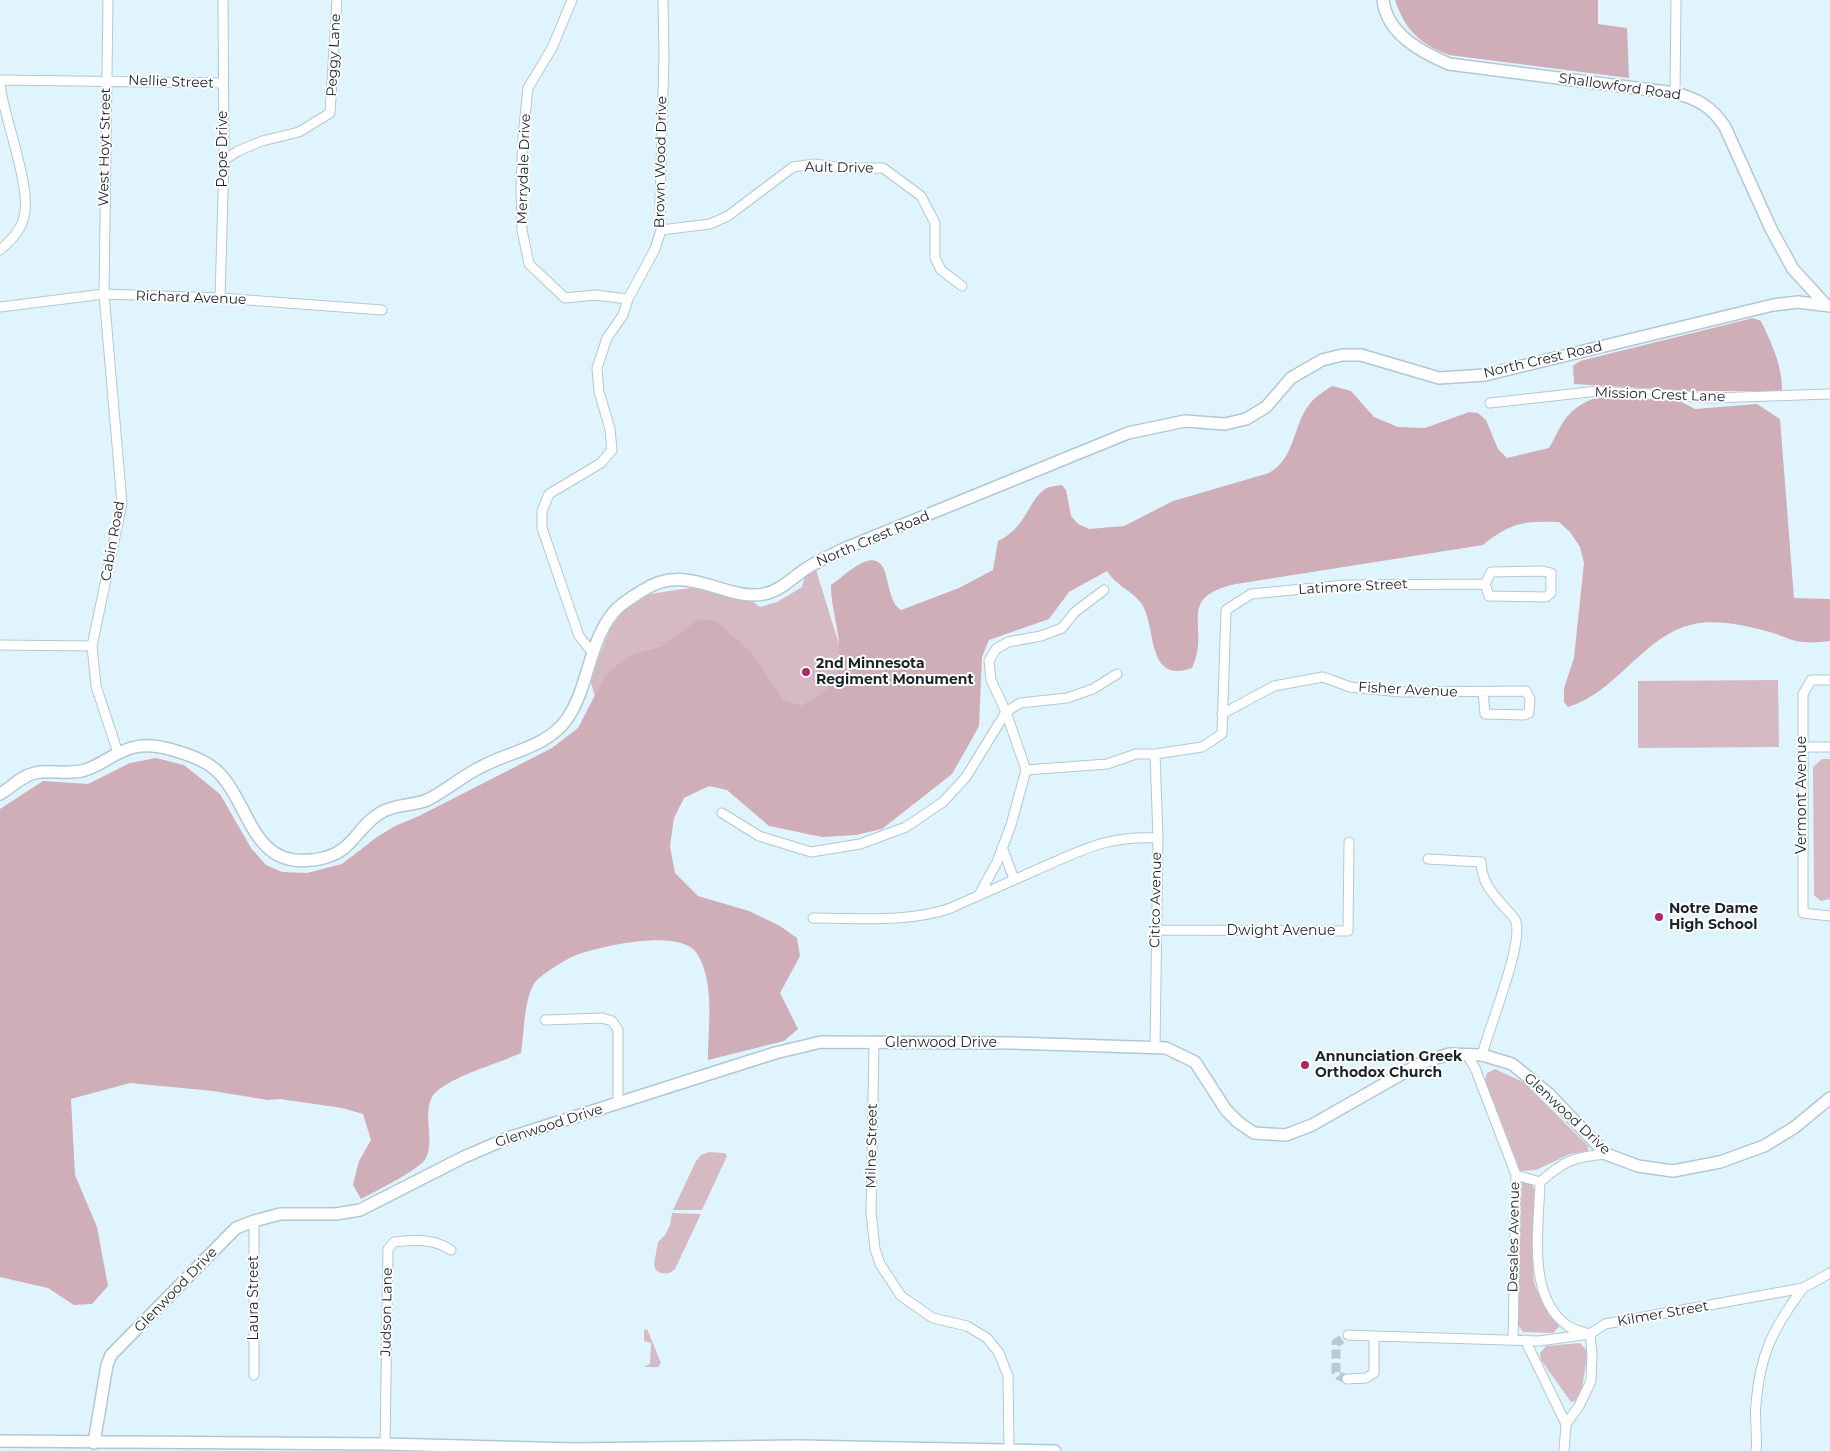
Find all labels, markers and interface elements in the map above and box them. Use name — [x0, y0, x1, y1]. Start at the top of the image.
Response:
street label: Peggy Lane — [323, 13, 345, 97]
street label: Shallowford Road — [1558, 70, 1682, 104]
street label: Nellie Street — [128, 72, 214, 92]
street label: West Hoyt Street — [96, 87, 114, 207]
street label: Brown Wood Drive — [651, 96, 671, 228]
street label: Pope Drive — [215, 111, 231, 187]
street label: Merrydale Drive — [514, 113, 534, 225]
street label: Ault Drive — [804, 159, 874, 177]
street label: Richard Avenue — [135, 288, 247, 308]
street label: North Crest Road — [1482, 338, 1604, 382]
street label: Mission Crest Lane — [1594, 384, 1726, 406]
street label: Cabin Road — [98, 500, 128, 582]
street label: North Crest Road — [814, 508, 932, 570]
street label: Latimore Street — [1298, 576, 1408, 598]
place label: 2nd Minnesota Regiment Monument — [816, 656, 974, 689]
marker: 2nd Minnesota Regiment Monument — [800, 666, 812, 678]
street label: Fisher Avenue — [1358, 679, 1458, 701]
street label: Vermont Avenue — [1794, 736, 1810, 854]
street label: Citico Avenue — [1147, 852, 1165, 948]
place label: Notre Dame High School — [1669, 901, 1758, 934]
marker: Notre Dame High School — [1653, 911, 1665, 923]
street label: Dwight Avenue — [1227, 923, 1335, 939]
street label: Glenwood Drive — [885, 1035, 997, 1051]
place label: Annunciation Greek Orthodox Church — [1315, 1049, 1462, 1082]
marker: Annunciation Greek Orthodox Church — [1299, 1059, 1311, 1071]
street label: Glenwood Drive — [1520, 1070, 1614, 1158]
street label: Glenwood Drive — [493, 1101, 605, 1151]
street label: Milne Street — [863, 1103, 881, 1189]
street label: Desales Avenue — [1505, 1182, 1523, 1292]
street label: Glenwood Drive — [131, 1244, 221, 1336]
street label: Laura Street — [246, 1255, 262, 1341]
street label: Judson Lane — [378, 1267, 396, 1357]
street label: Kilmer Street — [1616, 1298, 1710, 1330]

